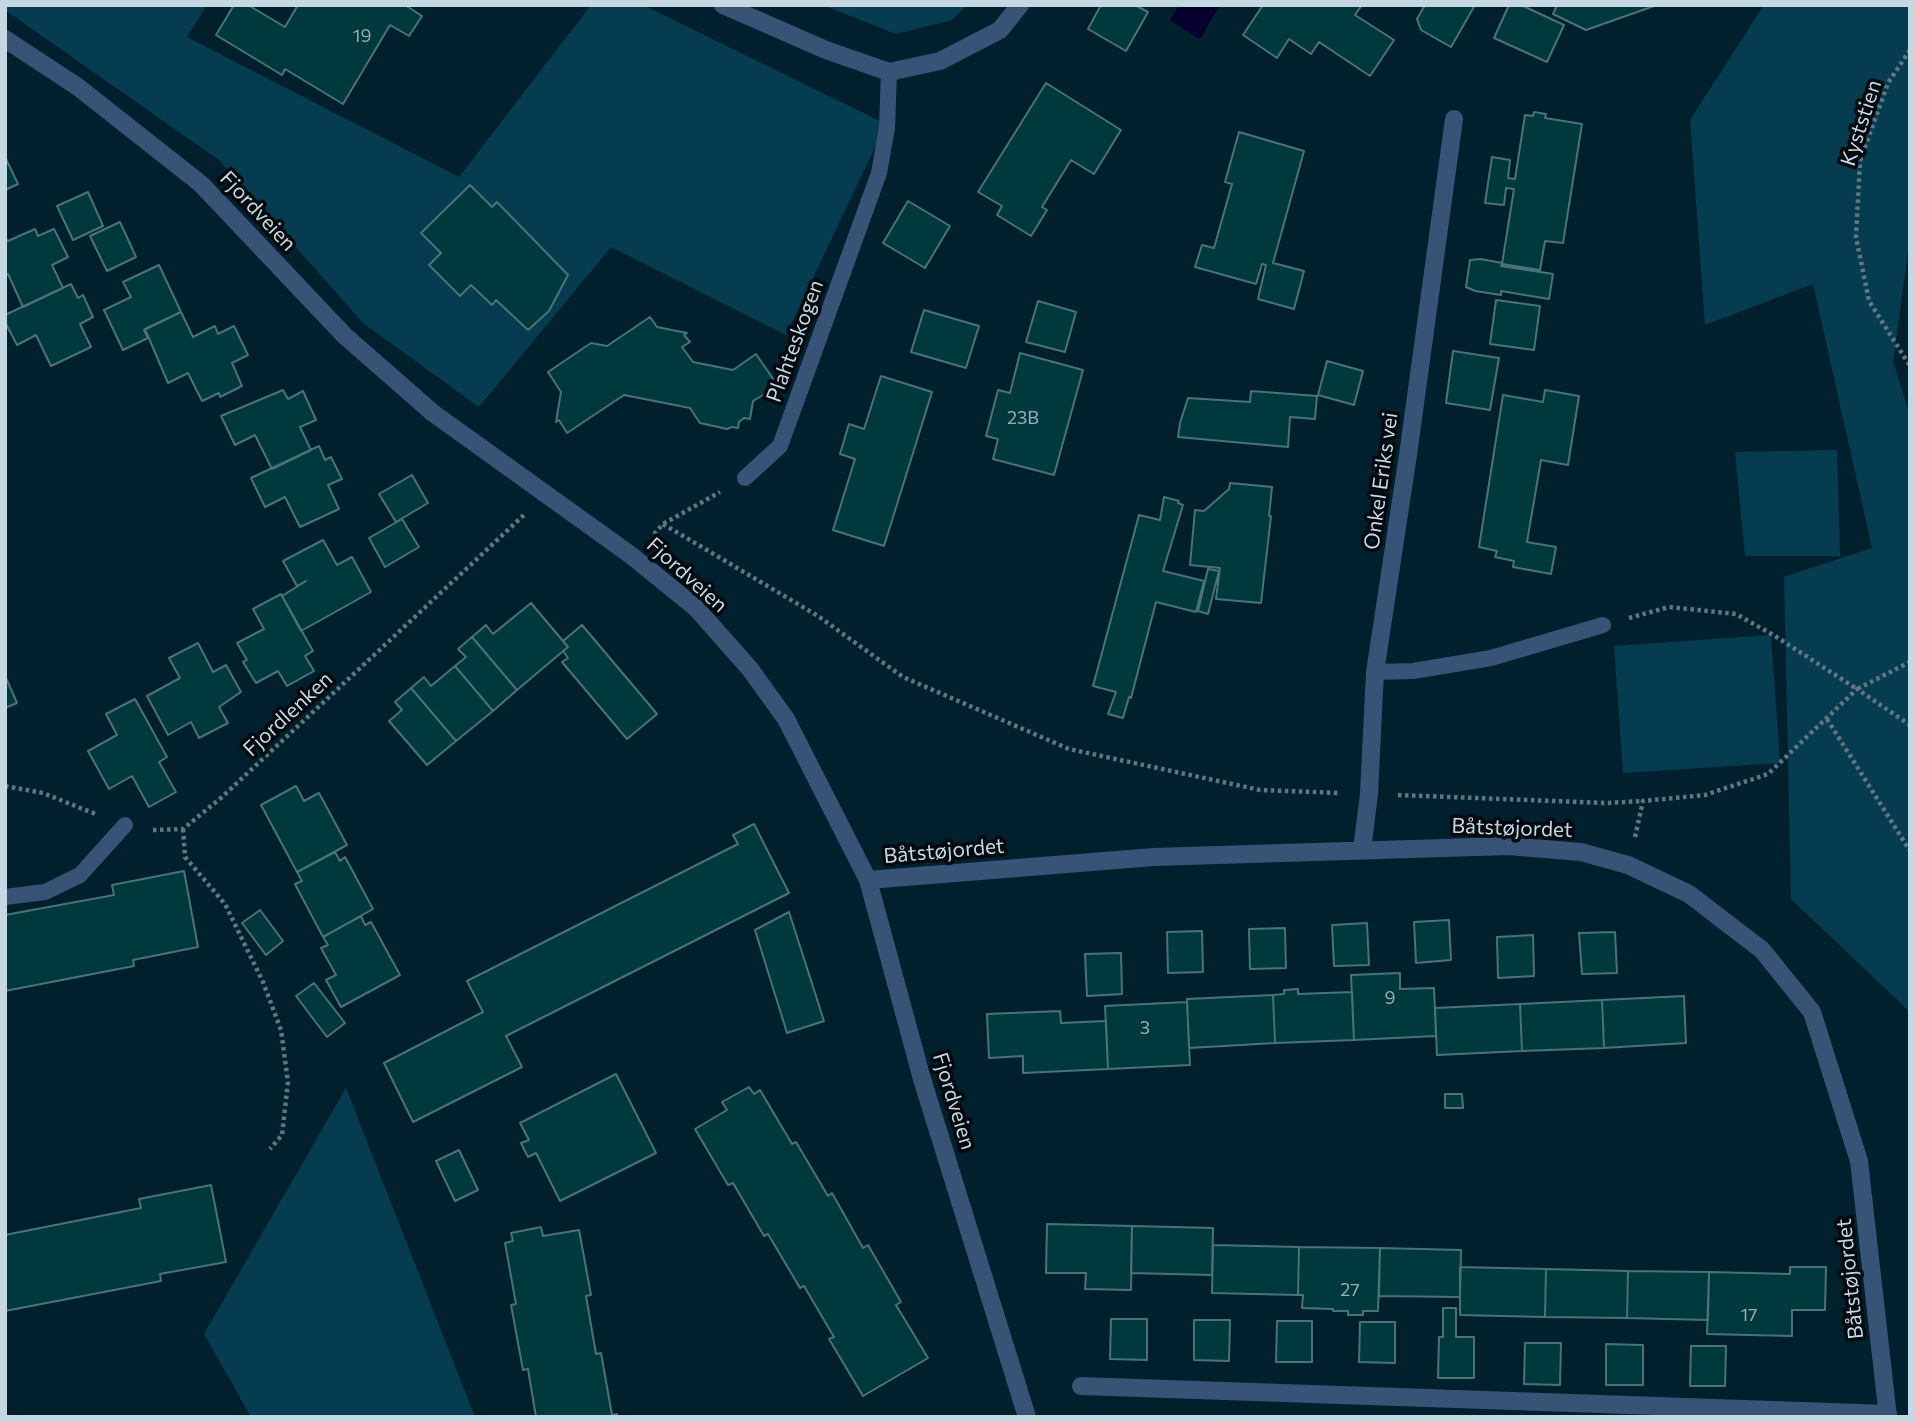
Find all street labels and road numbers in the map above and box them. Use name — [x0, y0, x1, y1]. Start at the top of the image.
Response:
street label: Kyststien — [1835, 77, 1887, 169]
street label: Fjordveien — [215, 166, 301, 256]
street label: Plahteskogen — [761, 276, 829, 406]
street label: Onkel Eriks vei — [1359, 411, 1403, 551]
street label: Fjordveien — [641, 532, 733, 618]
street label: Fjordlenken — [238, 666, 338, 762]
street label: Båtstøjordet — [1451, 813, 1573, 843]
street label: Båtstøjordet — [883, 833, 1005, 869]
street label: Fjordveien — [927, 1049, 981, 1153]
street label: Båtstøjordet — [1831, 1217, 1869, 1341]

